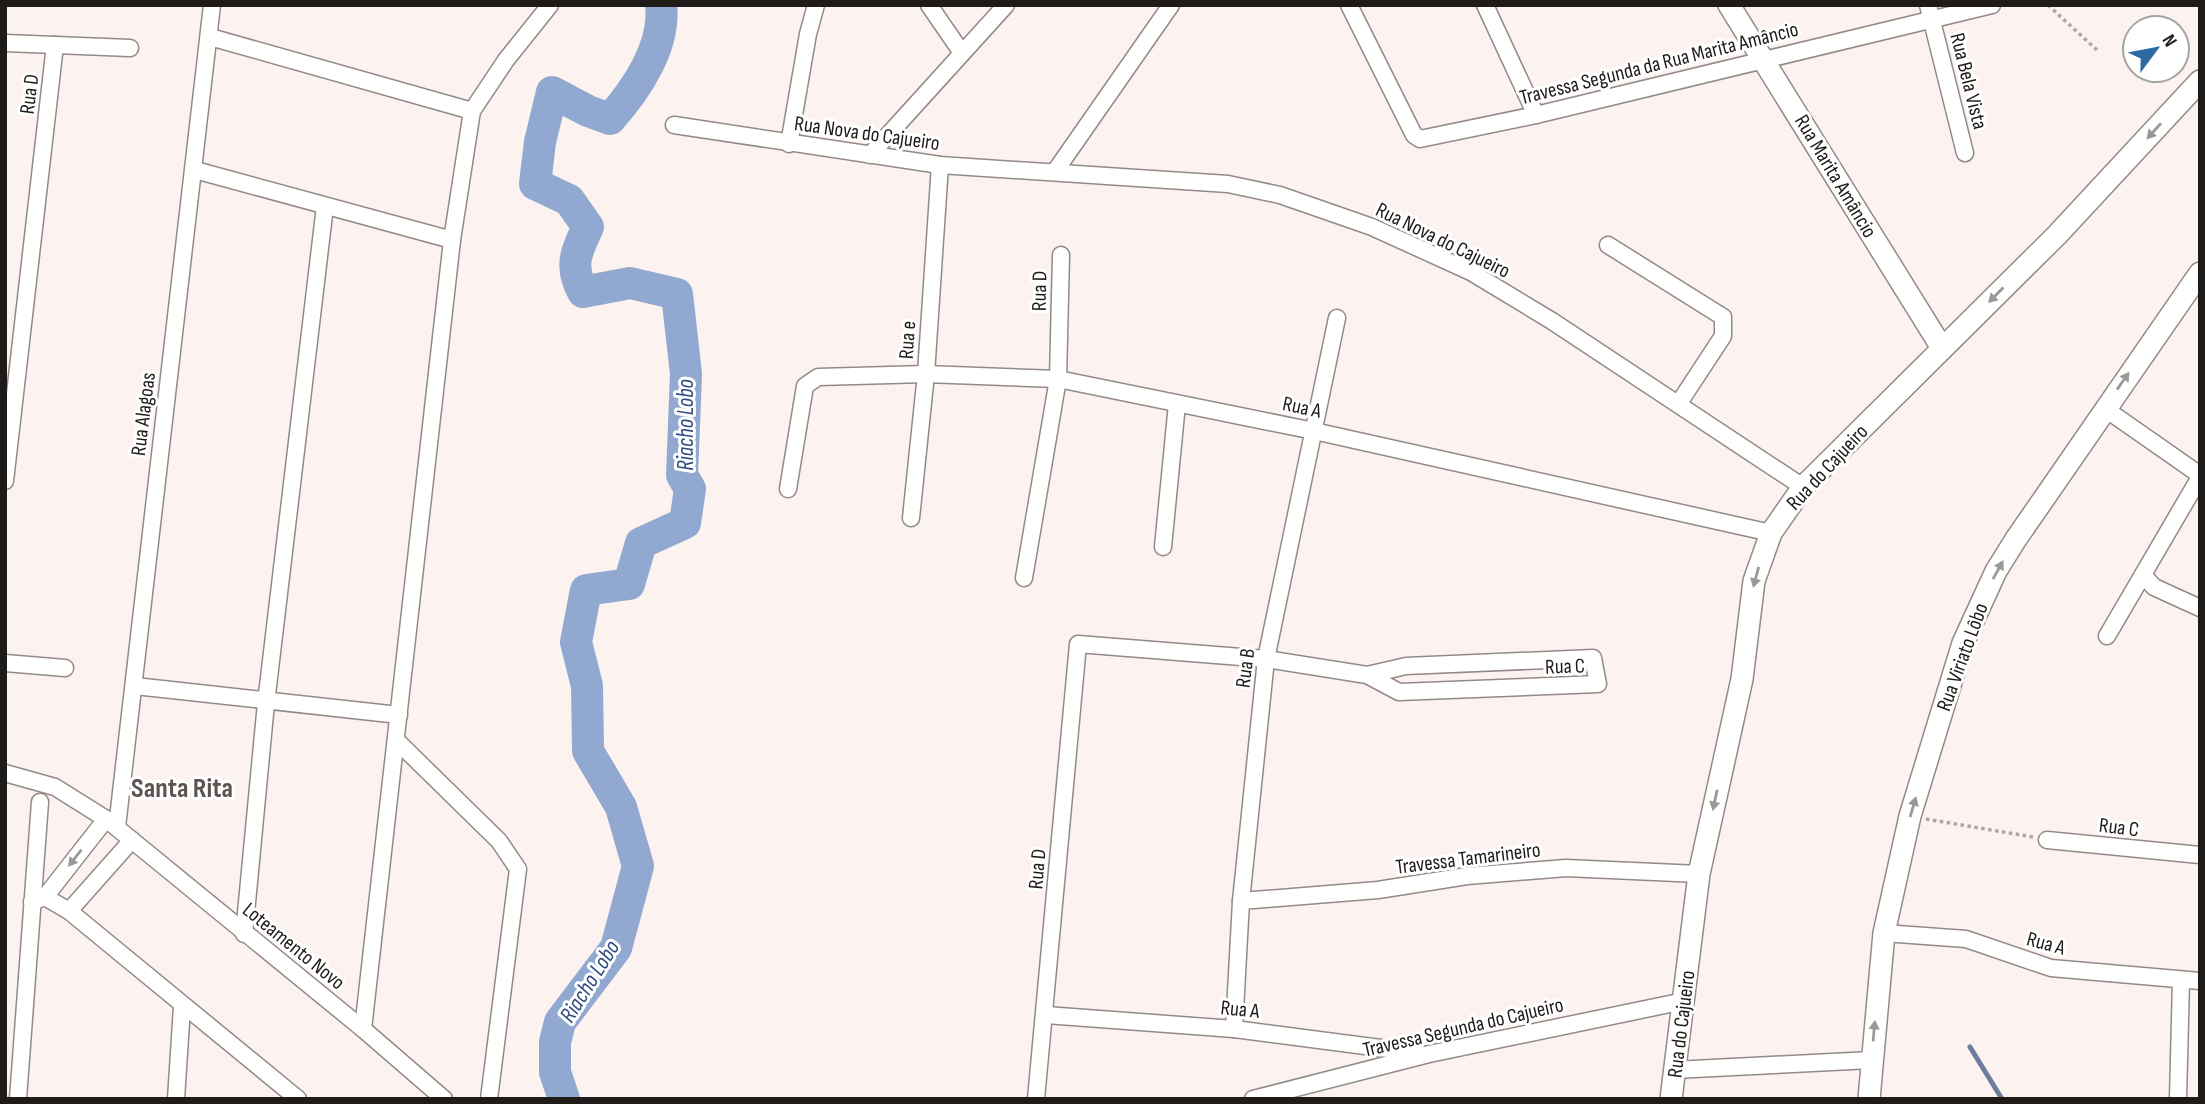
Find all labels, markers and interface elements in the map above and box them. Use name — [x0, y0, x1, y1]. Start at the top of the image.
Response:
north arrow — [2121, 14, 2191, 84]
street label: Travessa Segunda da Rua Marita Amâncio — [1517, 17, 1801, 110]
street label: Rua Bela Vista — [1944, 30, 1993, 132]
text: N — [2157, 30, 2182, 51]
street label: Rua D — [15, 73, 44, 116]
street label: Rua Marita Amâncio — [1789, 110, 1882, 242]
street label: Rua Nova do Cajueiro — [793, 111, 941, 156]
one-way arrow — [2146, 122, 2162, 139]
street label: Rua Nova do Cajueiro — [1371, 197, 1514, 284]
street label: Rua D — [1027, 271, 1052, 311]
one-way arrow — [1988, 287, 2005, 303]
street label: Rua e — [894, 320, 921, 360]
street label: Rua Alagoas — [126, 371, 161, 457]
one-way arrow — [2116, 372, 2130, 390]
water label: Riacho Lobo — [672, 379, 700, 471]
street label: Rua A — [1280, 391, 1324, 424]
street label: Rua do Cajueiro — [1781, 419, 1873, 515]
one-way arrow — [1991, 560, 2003, 580]
one-way arrow — [1751, 567, 1761, 588]
street label: Rua Viriato Lôbo — [1931, 600, 1994, 715]
street label: Rua B — [1230, 647, 1261, 689]
street label: Rua C — [1545, 653, 1585, 680]
district label: Santa Rita — [131, 772, 233, 805]
one-way arrow — [1710, 789, 1721, 811]
one-way arrow — [1909, 796, 1919, 817]
street label: Rua C — [2098, 813, 2140, 842]
street label: Travessa Tamarineiro — [1394, 837, 1542, 880]
street label: Rua D — [1023, 848, 1052, 890]
one-way arrow — [69, 849, 83, 867]
street label: Loteamento Novo — [238, 898, 350, 995]
street label: Rua A — [2024, 926, 2069, 961]
water label: Riacho Lobo — [554, 935, 626, 1028]
street label: Rua do Cajueiro — [1663, 969, 1700, 1079]
street label: Travessa Segunda do Cajueiro — [1360, 992, 1566, 1063]
street label: Rua A — [1219, 995, 1262, 1024]
one-way arrow — [1869, 1019, 1880, 1041]

